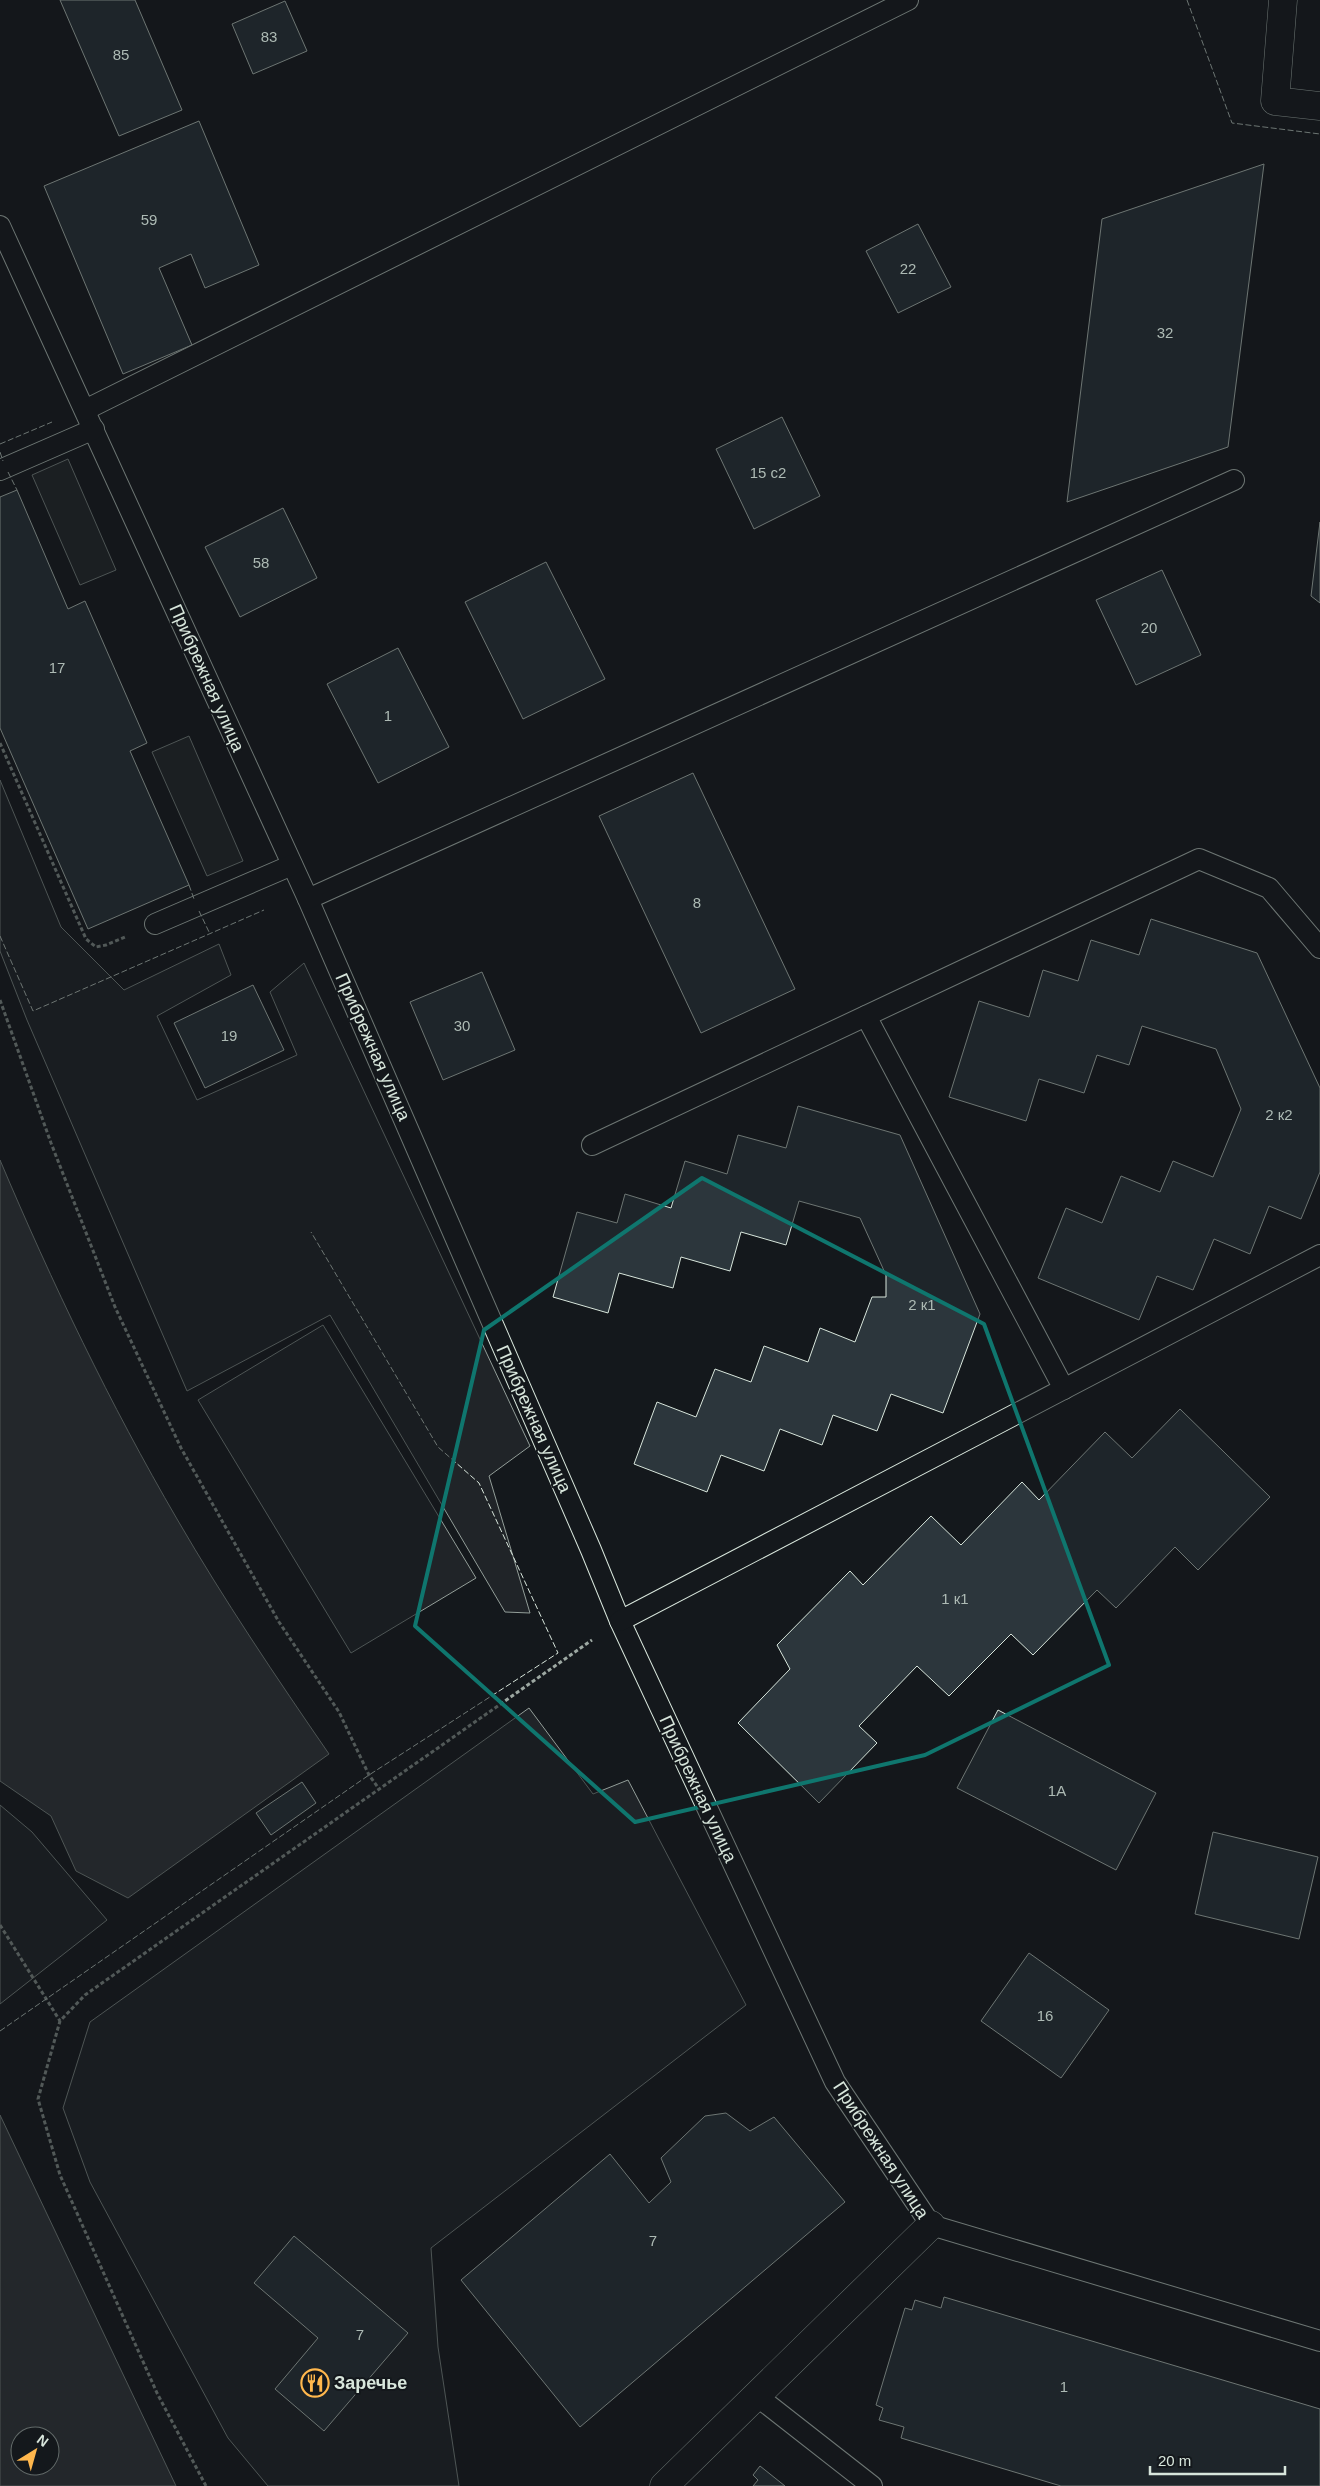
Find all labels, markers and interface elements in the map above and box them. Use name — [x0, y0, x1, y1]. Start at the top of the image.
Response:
house number: 83 — [261, 28, 277, 45]
house number: 85 — [113, 46, 129, 63]
house number: 59 — [141, 211, 157, 228]
house number: 22 — [900, 260, 916, 277]
house number: 32 — [1157, 324, 1173, 341]
house number: 15 с2 — [750, 464, 786, 481]
house number: 58 — [253, 554, 269, 571]
street label: Прибрежная улица — [165, 601, 249, 756]
house number: 20 — [1141, 619, 1157, 636]
house number: 17 — [49, 659, 65, 676]
house number: 1 — [384, 707, 392, 724]
house number: 8 — [693, 894, 701, 911]
street label: Прибрежная улица — [331, 970, 415, 1125]
house number: 30 — [454, 1017, 470, 1034]
house number: 19 — [221, 1027, 237, 1044]
house number: 2 к2 — [1265, 1106, 1293, 1123]
house number: 2 к1 — [908, 1296, 936, 1313]
street label: Прибрежная улица — [492, 1342, 576, 1497]
house number: 1 к1 — [941, 1590, 969, 1607]
street label: Прибрежная улица — [655, 1713, 741, 1866]
house number: 1А — [1048, 1782, 1066, 1799]
house number: 16 — [1037, 2007, 1053, 2024]
street label: Прибрежная улица — [829, 2078, 933, 2223]
house number: 7 — [649, 2232, 657, 2249]
house number: 7 — [356, 2326, 364, 2343]
restaurant icon: Заречье — [300, 2368, 330, 2398]
place label: Заречье — [334, 2373, 407, 2393]
house number: 1 — [1060, 2378, 1068, 2395]
north arrow — [10, 2426, 60, 2476]
text: N — [34, 2431, 52, 2450]
scale bar — [1150, 2444, 1285, 2476]
text: 20 m — [1158, 2452, 1191, 2469]

